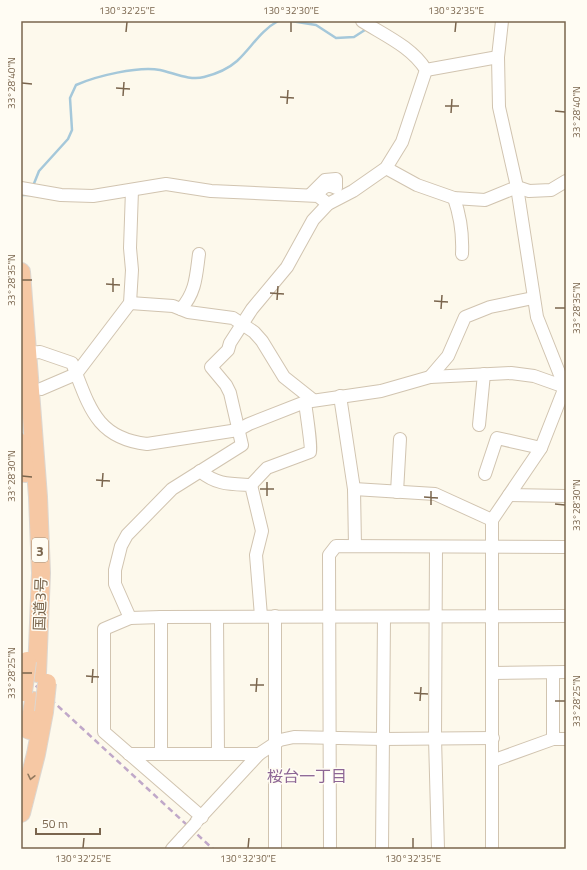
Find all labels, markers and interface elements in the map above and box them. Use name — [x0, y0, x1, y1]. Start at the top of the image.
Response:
text: 130°32'25"E — [99, 3, 156, 18]
text: 130°32'30"E — [263, 3, 320, 18]
text: 130°32'35"E — [428, 3, 485, 18]
text: 33°28'40"N — [4, 57, 19, 109]
text: 33°28'40"N — [569, 86, 584, 138]
text: 33°28'35"N — [4, 254, 19, 306]
text: 33°28'35"N — [569, 282, 584, 334]
text: 33°28'30"N — [4, 450, 19, 502]
text: 33°28'30"N — [569, 479, 584, 531]
road number: 3 — [32, 538, 48, 562]
street label: 国道3号 — [28, 577, 52, 631]
text: 33°28'25"N — [4, 647, 19, 699]
text: 33°28'25"N — [569, 675, 584, 727]
district label: 桜台一丁目 — [267, 764, 347, 788]
one-way arrow — [27, 774, 35, 780]
scale bar — [36, 810, 100, 836]
text: 50 m — [42, 814, 68, 833]
text: 130°32'25"E — [55, 851, 112, 866]
text: 130°32'30"E — [220, 851, 277, 866]
text: 130°32'35"E — [385, 851, 442, 866]

